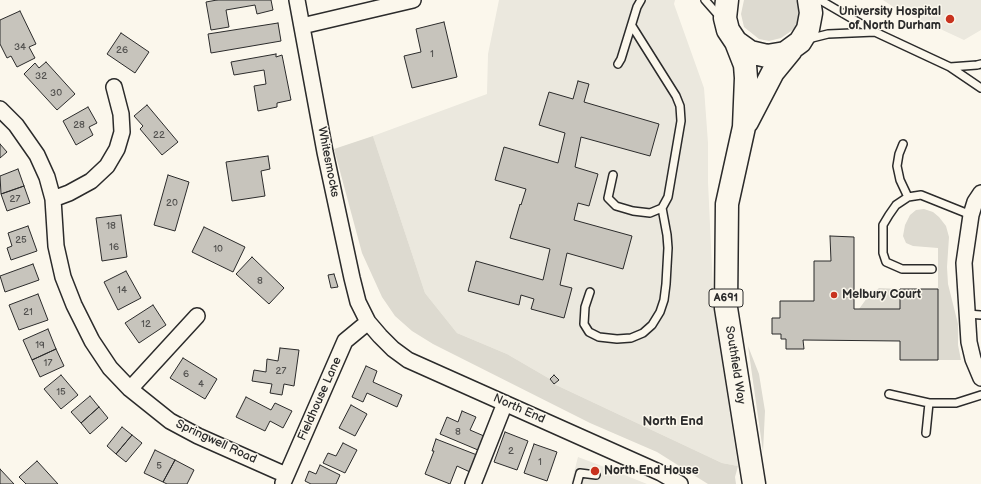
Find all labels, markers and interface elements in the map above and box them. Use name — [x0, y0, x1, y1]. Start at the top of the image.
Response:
place label: University Hospital of North Durham — [839, 5, 941, 33]
marker: University Hospital of North Durham — [944, 13, 956, 25]
house number: 34 — [14, 41, 26, 53]
house number: 26 — [116, 44, 128, 56]
house number: 1 — [430, 48, 434, 60]
house number: 32 — [35, 70, 47, 82]
house number: 30 — [50, 87, 62, 99]
house number: 28 — [73, 119, 85, 131]
street label: Whitesmocks — [314, 126, 342, 198]
house number: 22 — [153, 129, 165, 141]
house number: 27 — [10, 193, 20, 205]
house number: 20 — [166, 197, 178, 209]
house number: 18 — [106, 220, 116, 232]
house number: 25 — [15, 234, 27, 246]
house number: 16 — [109, 241, 119, 253]
house number: 10 — [213, 243, 223, 255]
house number: 8 — [257, 275, 263, 287]
house number: 14 — [117, 284, 127, 296]
place label: Melbury Court — [842, 288, 921, 302]
road number: A691 — [709, 289, 743, 307]
marker: Melbury Court — [829, 290, 839, 300]
house number: 21 — [23, 306, 33, 318]
house number: 12 — [141, 318, 151, 330]
street label: Southfield Way — [722, 325, 748, 405]
house number: 19 — [35, 339, 45, 351]
street label: Fieldhouse Lane — [295, 355, 345, 443]
house number: 17 — [44, 357, 52, 369]
house number: 27 — [276, 365, 286, 377]
house number: 6 — [183, 368, 189, 380]
house number: 4 — [198, 378, 204, 390]
house number: 15 — [56, 386, 66, 398]
street label: North End — [491, 391, 547, 427]
district label: North End — [643, 414, 703, 430]
street label: Springwell Road — [173, 417, 259, 467]
house number: 8 — [455, 426, 461, 438]
house number: 2 — [508, 445, 514, 457]
house number: 1 — [538, 456, 542, 468]
house number: 5 — [156, 460, 162, 472]
place label: North End House — [604, 464, 699, 478]
marker: North End House — [589, 465, 601, 477]

